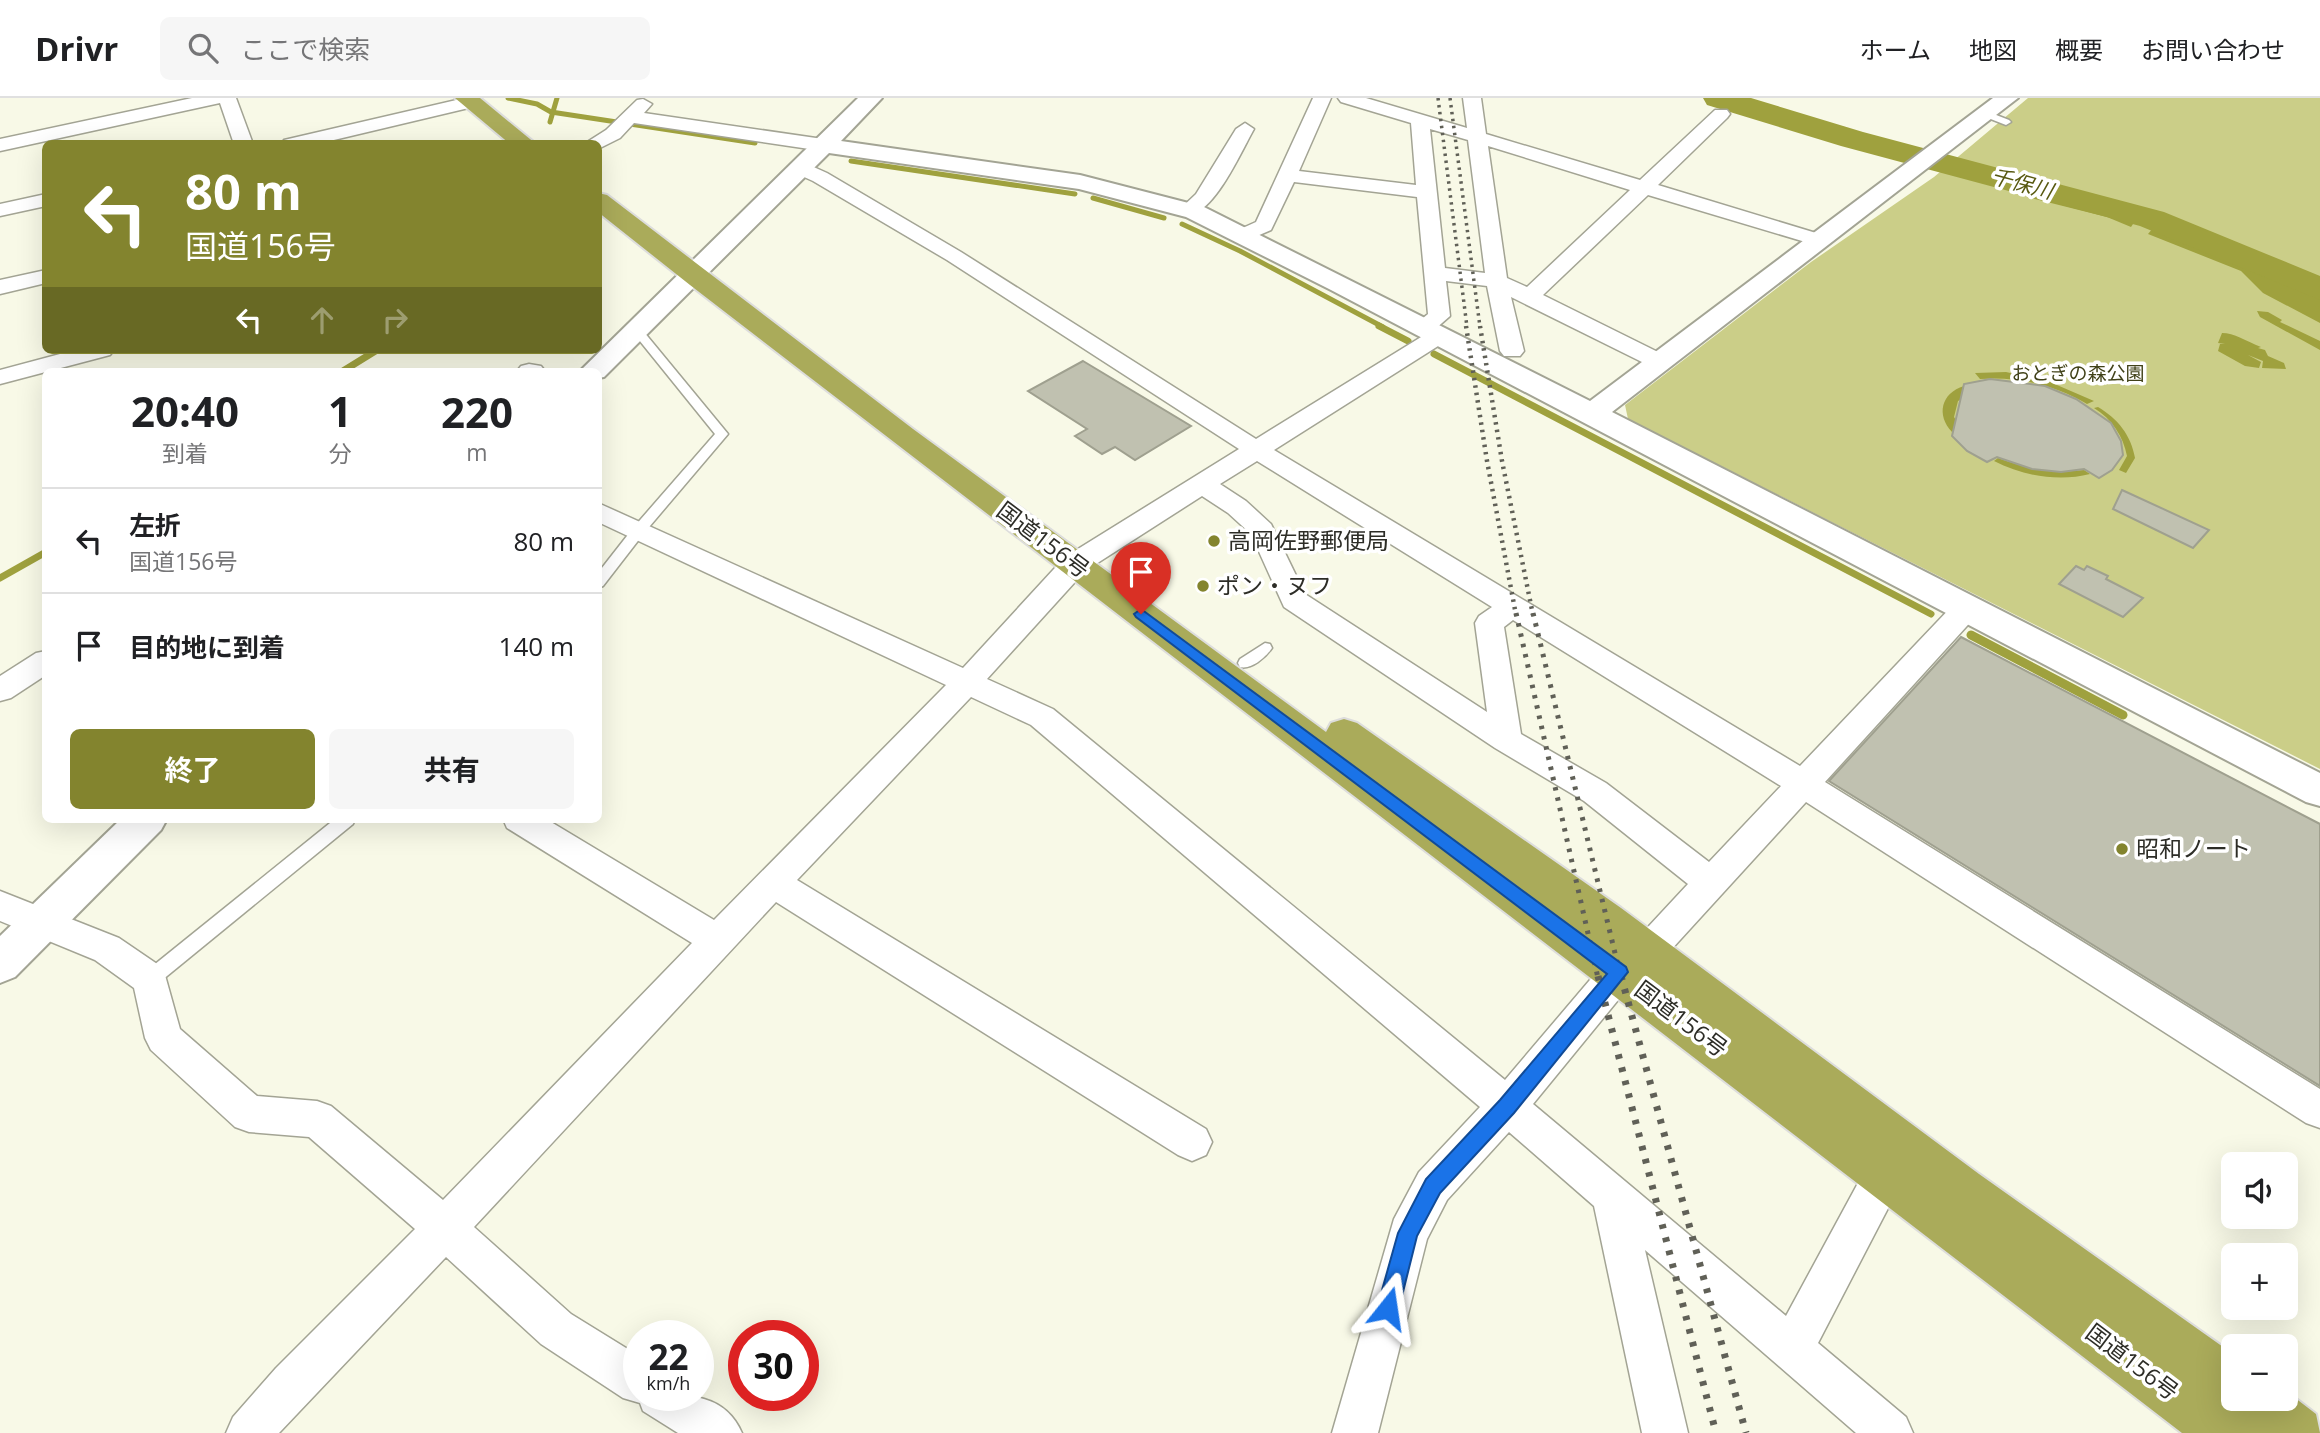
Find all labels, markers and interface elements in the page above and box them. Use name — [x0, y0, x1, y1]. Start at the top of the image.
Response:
search box — [160, 17, 650, 80]
text: Drivr — [35, 26, 118, 71]
icon: search — [184, 29, 222, 67]
text: ここで検索 — [240, 31, 370, 67]
text: ホーム — [1860, 33, 1931, 66]
text: 地図 — [1969, 33, 2017, 66]
text: 概要 — [2055, 33, 2103, 66]
text: お問い合わせ — [2141, 33, 2285, 66]
text: 80 m — [185, 158, 302, 224]
water label: 千保川 — [1988, 161, 2058, 205]
icon: left — [70, 168, 161, 259]
text: 国道156号 — [185, 224, 336, 267]
icon: left — [230, 301, 268, 339]
icon: ahead — [303, 301, 341, 339]
icon: right — [376, 301, 414, 339]
park label: おとぎの森公園 — [2011, 360, 2145, 386]
text: 20:40 — [131, 382, 239, 439]
text: 1 — [328, 382, 352, 439]
text: 220 — [441, 383, 513, 440]
text: m — [466, 436, 488, 468]
text: 到着 — [162, 437, 208, 469]
text: 分 — [328, 437, 351, 469]
street label: 国道156号 — [991, 494, 1097, 585]
text: 左折 — [129, 507, 181, 543]
icon: left — [70, 522, 108, 560]
text: 80 m — [513, 523, 574, 559]
place label: 高岡佐野郵便局 — [1228, 524, 1389, 556]
marker: 高岡佐野郵便局 — [1206, 533, 1222, 549]
pin — [1111, 542, 1171, 614]
text: 国道156号 — [129, 545, 237, 577]
icon: arrive — [1122, 553, 1160, 591]
place label: ポン・ヌフ — [1217, 569, 1332, 601]
marker: ポン・ヌフ — [1195, 578, 1211, 594]
icon: arrive — [70, 627, 108, 665]
text: 140 m — [499, 628, 574, 664]
text: 目的地に到着 — [129, 629, 285, 665]
button: 終了 — [70, 729, 315, 809]
button: 共有 — [329, 729, 574, 809]
place label: 昭和ノート — [2136, 832, 2251, 864]
marker: 昭和ノート — [2114, 841, 2130, 857]
street label: 国道156号 — [1629, 973, 1735, 1064]
map controls — [2221, 1152, 2298, 1411]
button: sound — [2221, 1152, 2298, 1229]
button: + — [2221, 1243, 2298, 1320]
position arrow — [1351, 1271, 1425, 1345]
street label: 国道156号 — [2080, 1316, 2186, 1407]
speed limit sign: 30 — [728, 1320, 819, 1411]
text: 22 — [648, 1333, 689, 1380]
button: − — [2221, 1334, 2298, 1411]
text: km/h — [647, 1371, 690, 1395]

